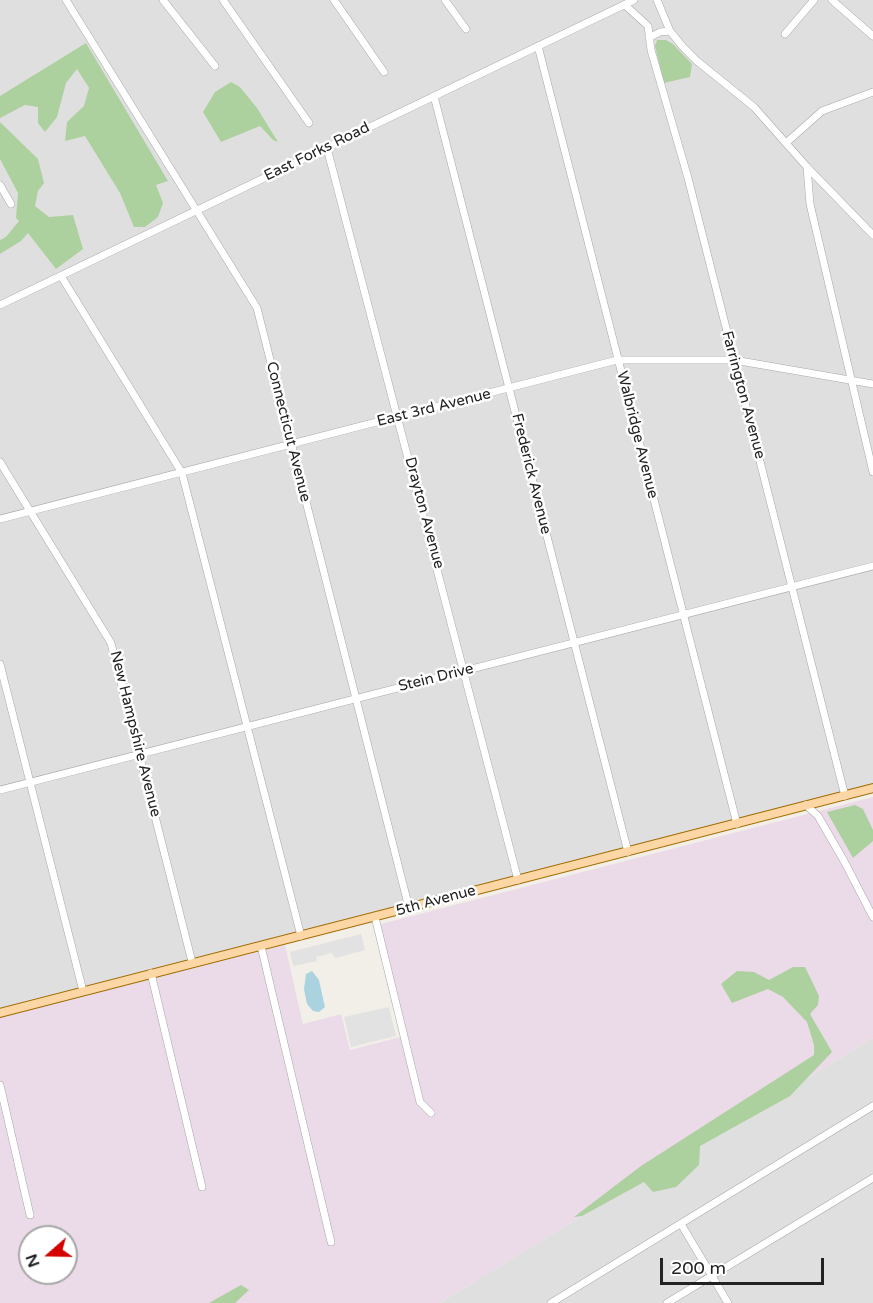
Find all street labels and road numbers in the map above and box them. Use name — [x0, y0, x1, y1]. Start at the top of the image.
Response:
street label: East Forks Road — [261, 119, 373, 185]
street label: Farrington Avenue — [717, 329, 769, 461]
street label: Connecticut Avenue — [262, 360, 314, 504]
street label: Walbridge Avenue — [612, 369, 662, 501]
street label: East 3rd Avenue — [375, 385, 493, 431]
street label: Frederick Avenue — [507, 412, 555, 536]
street label: Drayton Avenue — [400, 455, 448, 571]
street label: New Hampshire Avenue — [106, 649, 164, 819]
street label: Stein Drive — [397, 660, 475, 696]
street label: 5th Avenue — [394, 882, 478, 920]

